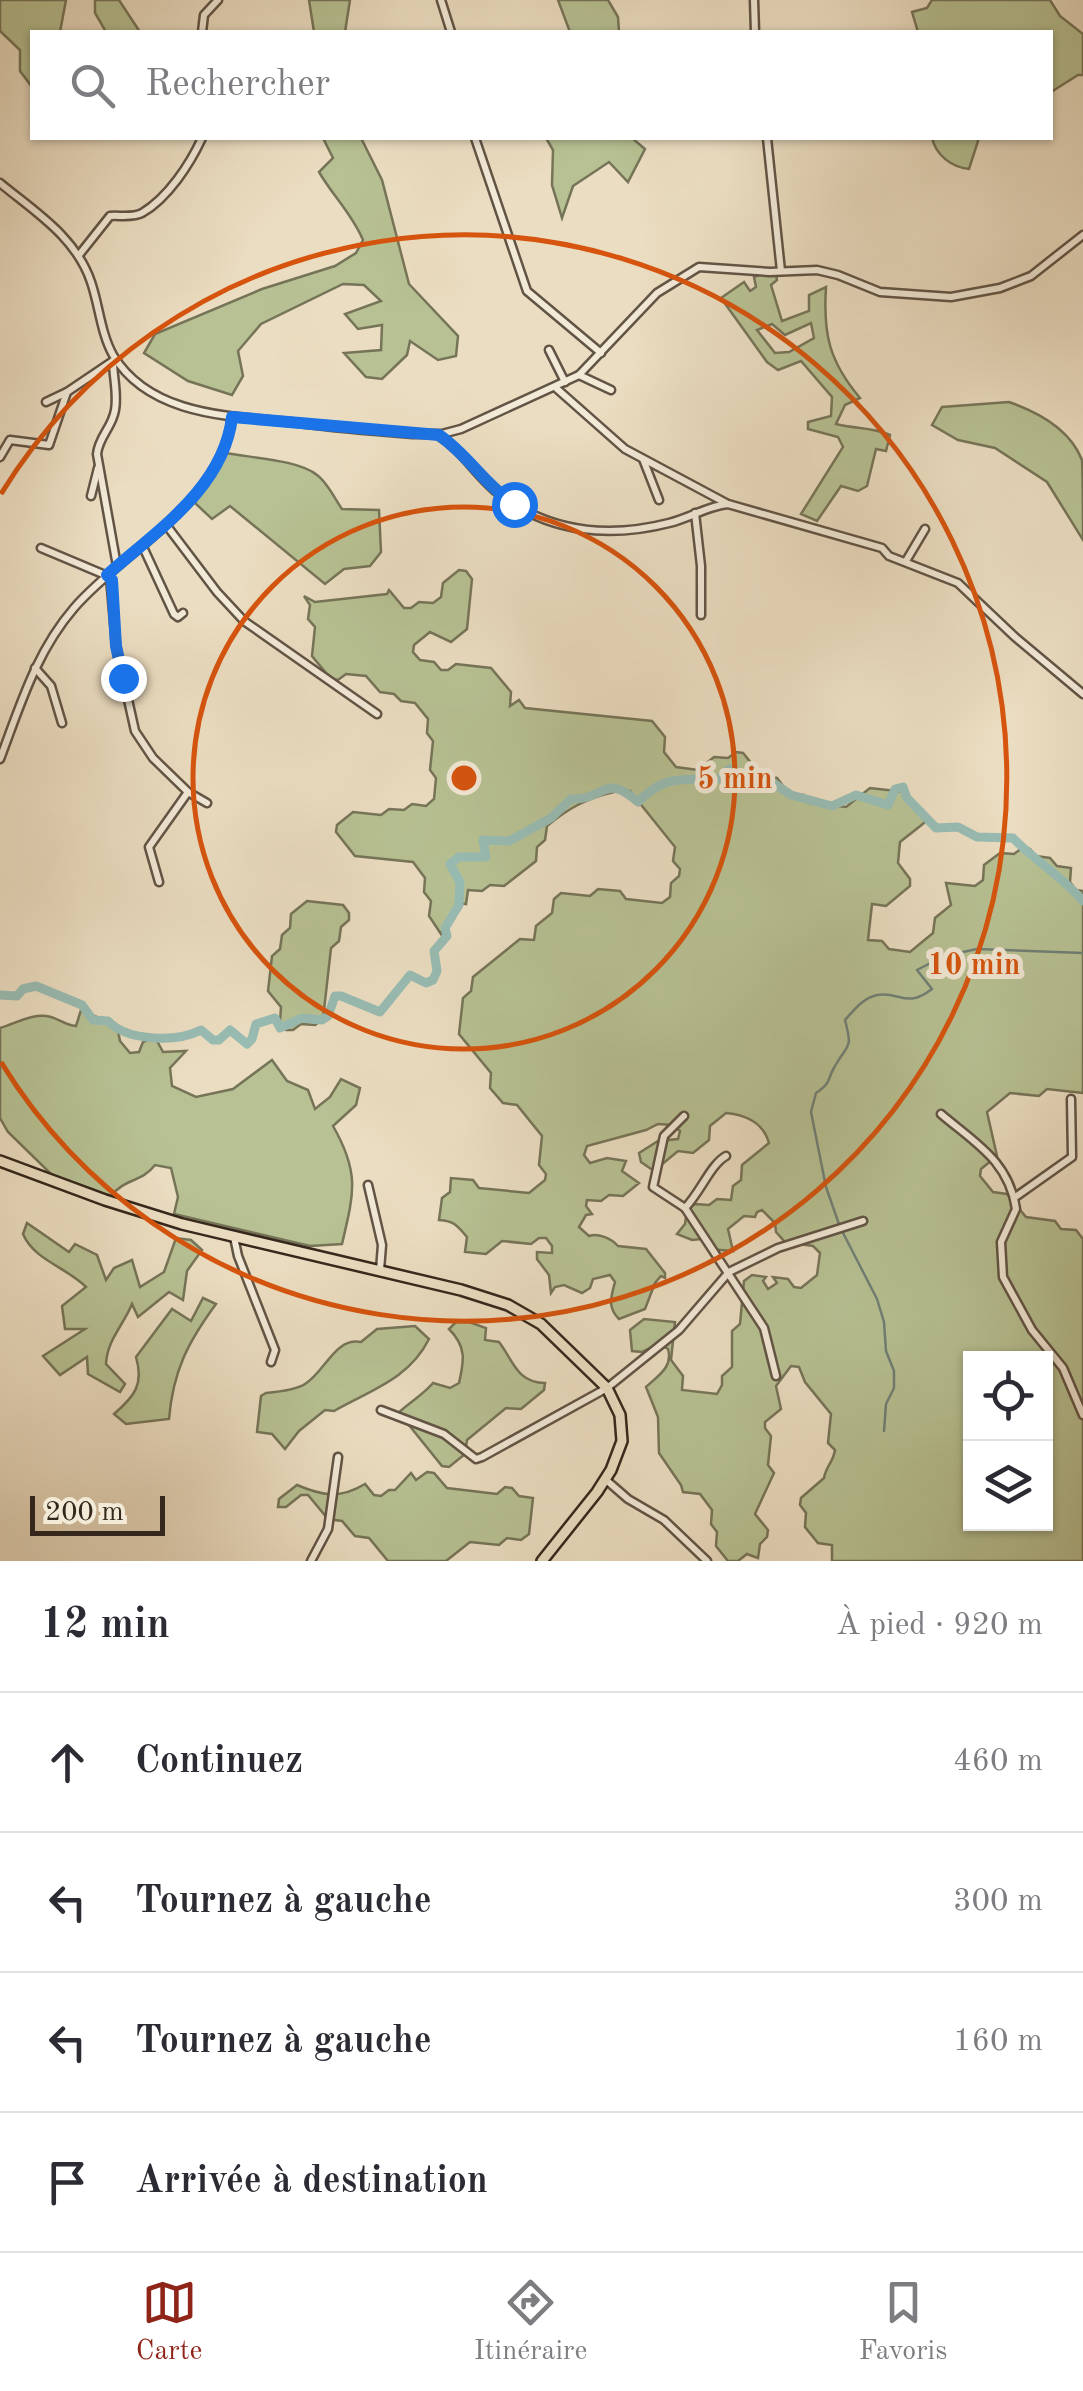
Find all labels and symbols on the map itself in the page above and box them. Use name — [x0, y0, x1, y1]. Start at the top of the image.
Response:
route start — [492, 482, 538, 528]
route end — [101, 656, 147, 702]
centre of rings — [446, 760, 482, 796]
text: 5 min — [697, 765, 773, 795]
text: 10 min — [928, 951, 1020, 981]
scale bar — [30, 1491, 165, 1536]

